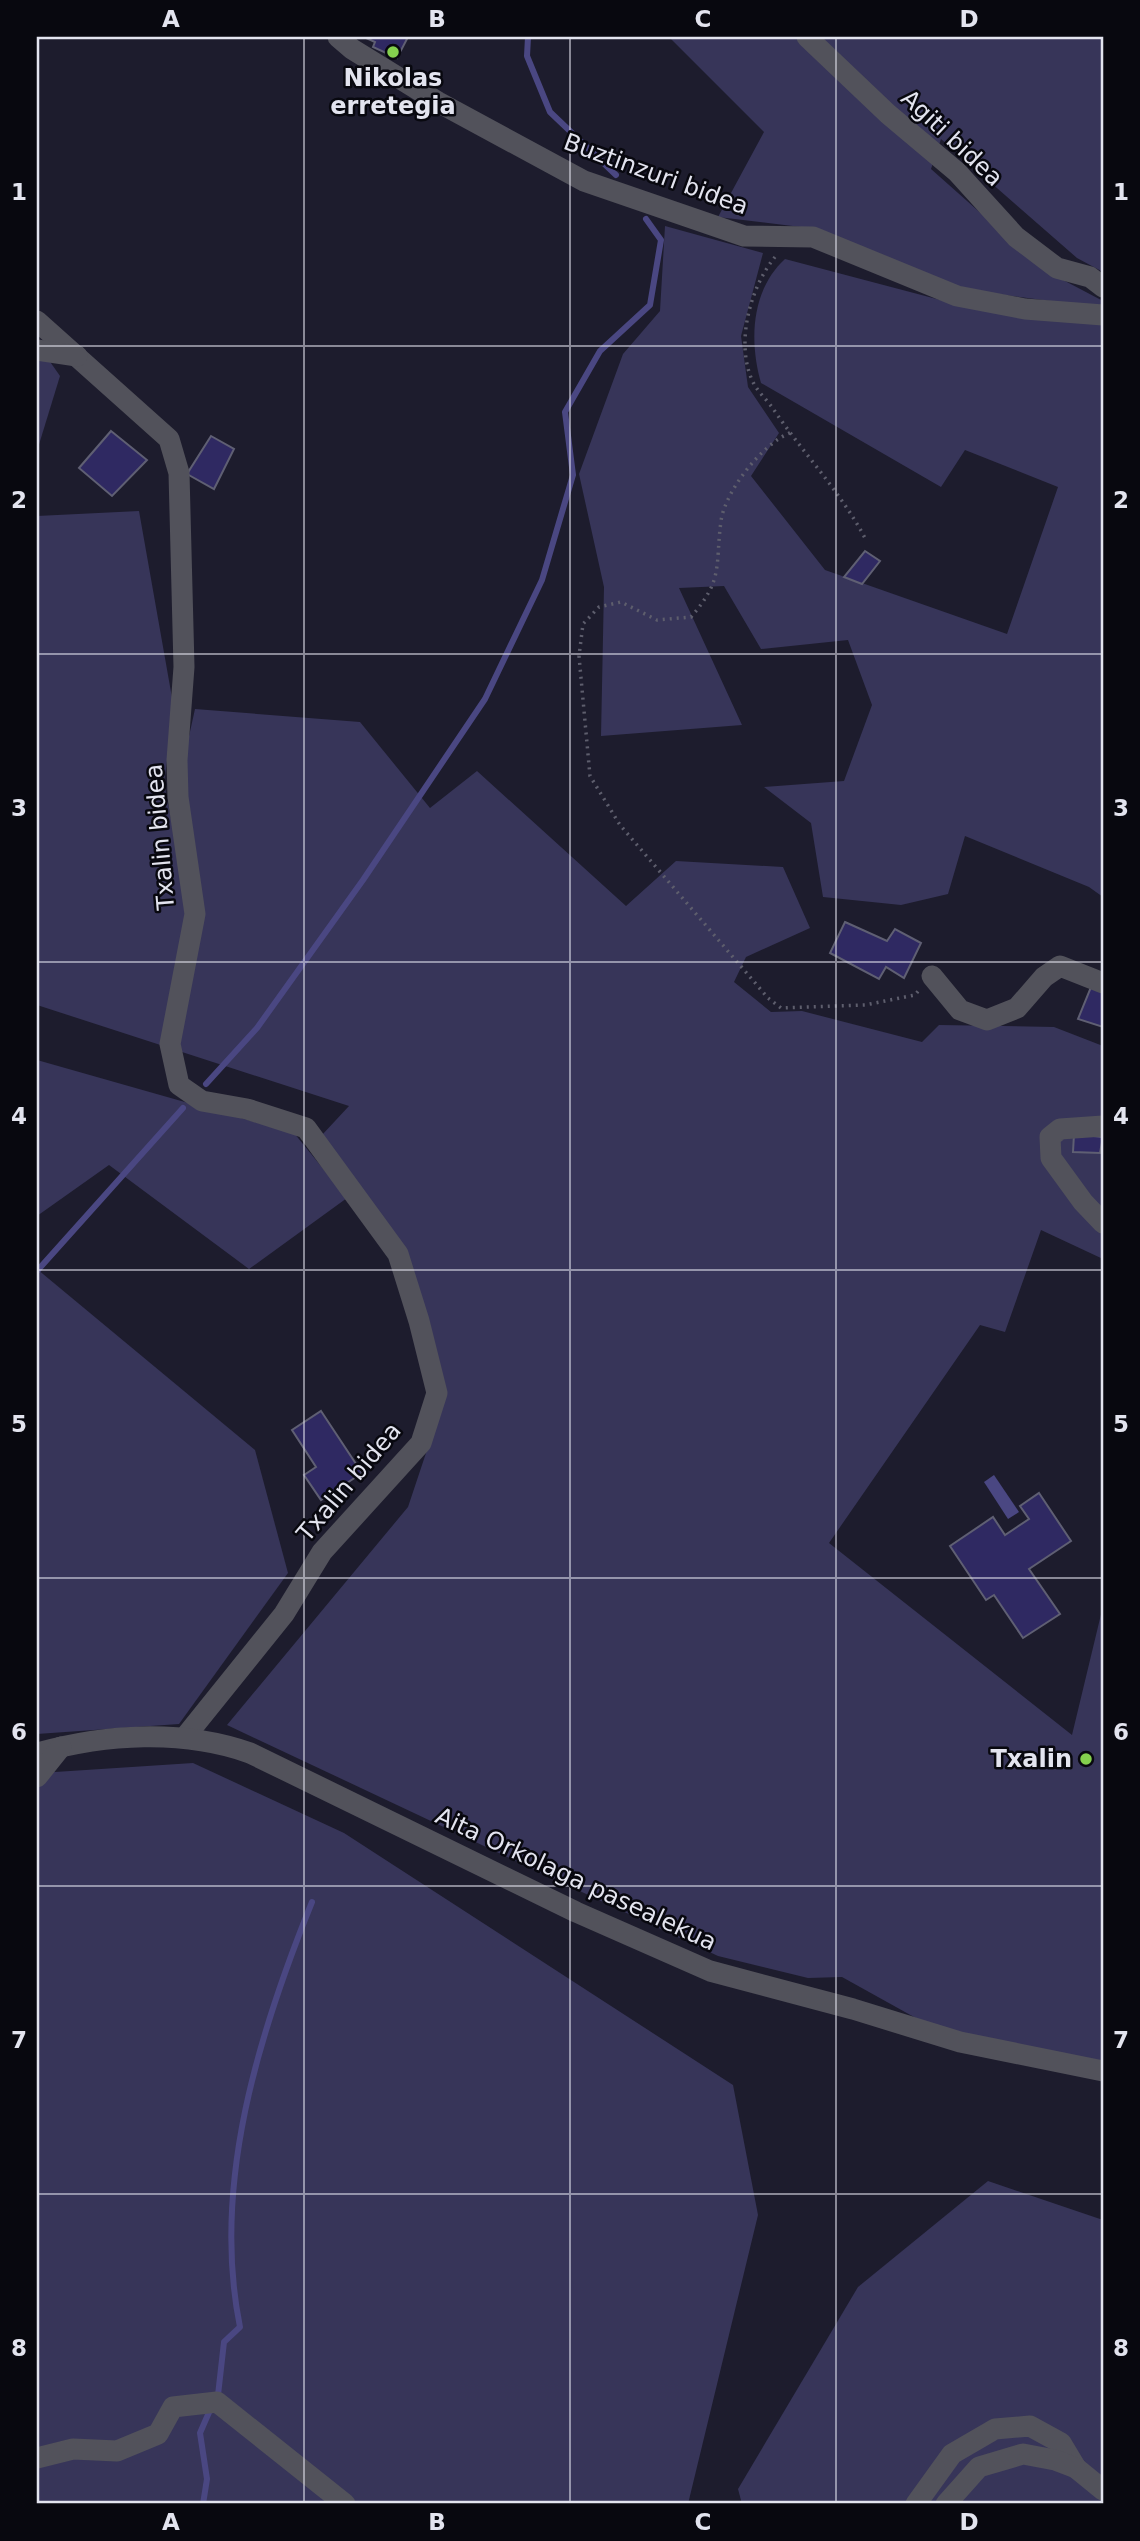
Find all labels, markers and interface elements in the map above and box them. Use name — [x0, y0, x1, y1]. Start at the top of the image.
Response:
text: A — [162, 6, 180, 32]
text: B — [428, 6, 446, 32]
text: C — [695, 6, 711, 32]
text: D — [959, 6, 979, 32]
marker: Nikolas erretegia — [385, 44, 401, 60]
place label: Nikolas erretegia — [330, 64, 456, 120]
street label: Agiti bidea — [895, 84, 1009, 192]
street label: Buztinzuri bidea — [560, 128, 752, 220]
text: 1 — [11, 179, 27, 205]
text: 1 — [1113, 179, 1129, 205]
text: 2 — [11, 487, 27, 513]
text: 2 — [1113, 487, 1129, 513]
street label: Txalin bidea — [140, 763, 180, 912]
text: 3 — [11, 795, 27, 821]
text: 3 — [1113, 795, 1129, 821]
text: 4 — [11, 1103, 27, 1129]
text: 4 — [1113, 1103, 1129, 1129]
text: 5 — [11, 1411, 27, 1437]
text: 5 — [1113, 1411, 1129, 1437]
street label: Txalin bidea — [291, 1417, 407, 1548]
text: 6 — [11, 1719, 27, 1745]
text: 6 — [1113, 1719, 1129, 1745]
place label: Txalin — [990, 1745, 1072, 1773]
marker: Txalin — [1078, 1751, 1094, 1767]
street label: Aita Orkolaga pasealekua — [431, 1802, 721, 1956]
text: 7 — [11, 2027, 27, 2053]
text: 7 — [1113, 2027, 1129, 2053]
text: 8 — [11, 2335, 27, 2361]
text: 8 — [1113, 2335, 1129, 2361]
text: A — [162, 2509, 180, 2535]
text: B — [428, 2509, 446, 2535]
text: C — [695, 2509, 711, 2535]
text: D — [959, 2509, 979, 2535]

